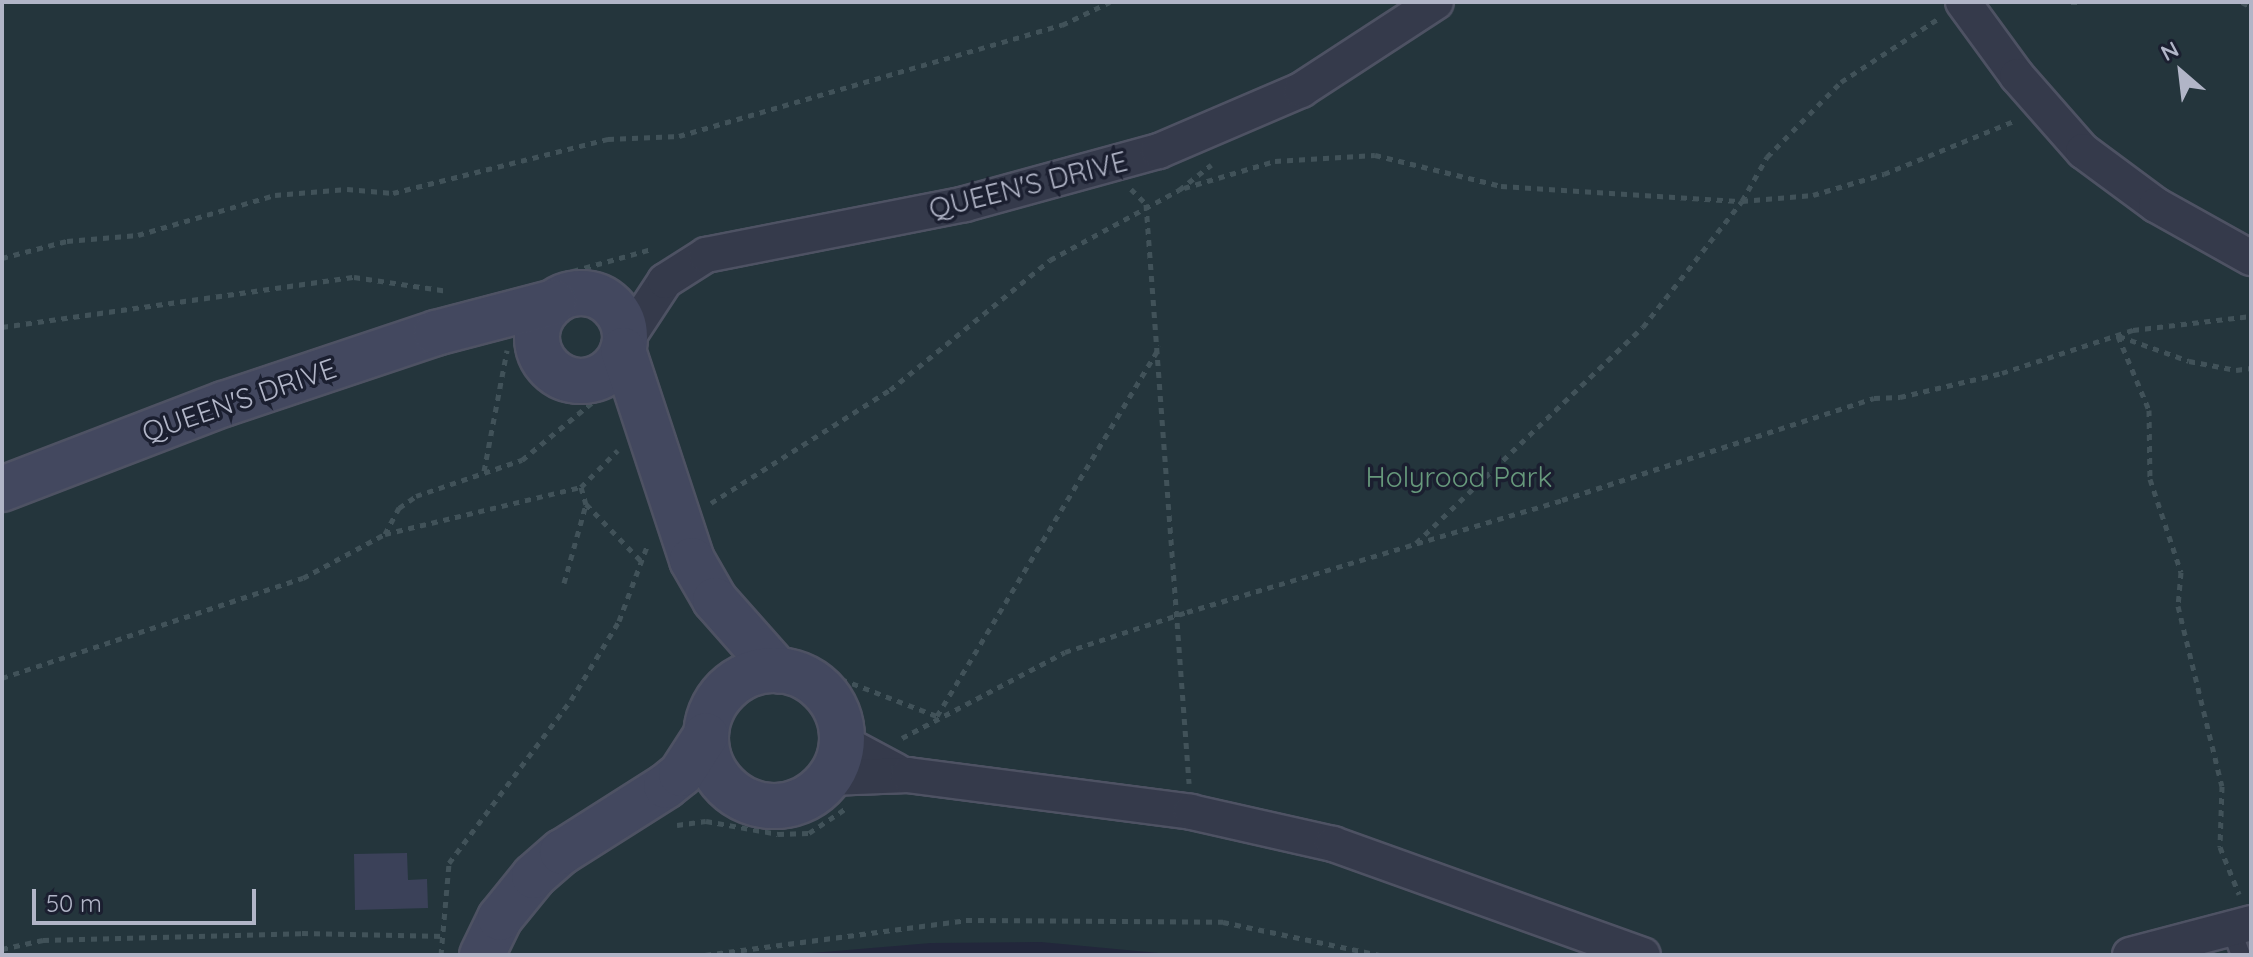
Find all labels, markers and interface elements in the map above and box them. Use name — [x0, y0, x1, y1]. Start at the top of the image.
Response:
north arrow — [2141, 32, 2221, 112]
text: N — [2156, 35, 2183, 67]
street label: QUEEN'S DRIVE — [925, 144, 1131, 226]
street label: QUEEN'S DRIVE — [138, 351, 340, 449]
park label: Holyrood Park — [1366, 460, 1552, 494]
scale bar — [36, 873, 260, 923]
text: 50 m — [46, 888, 102, 918]

